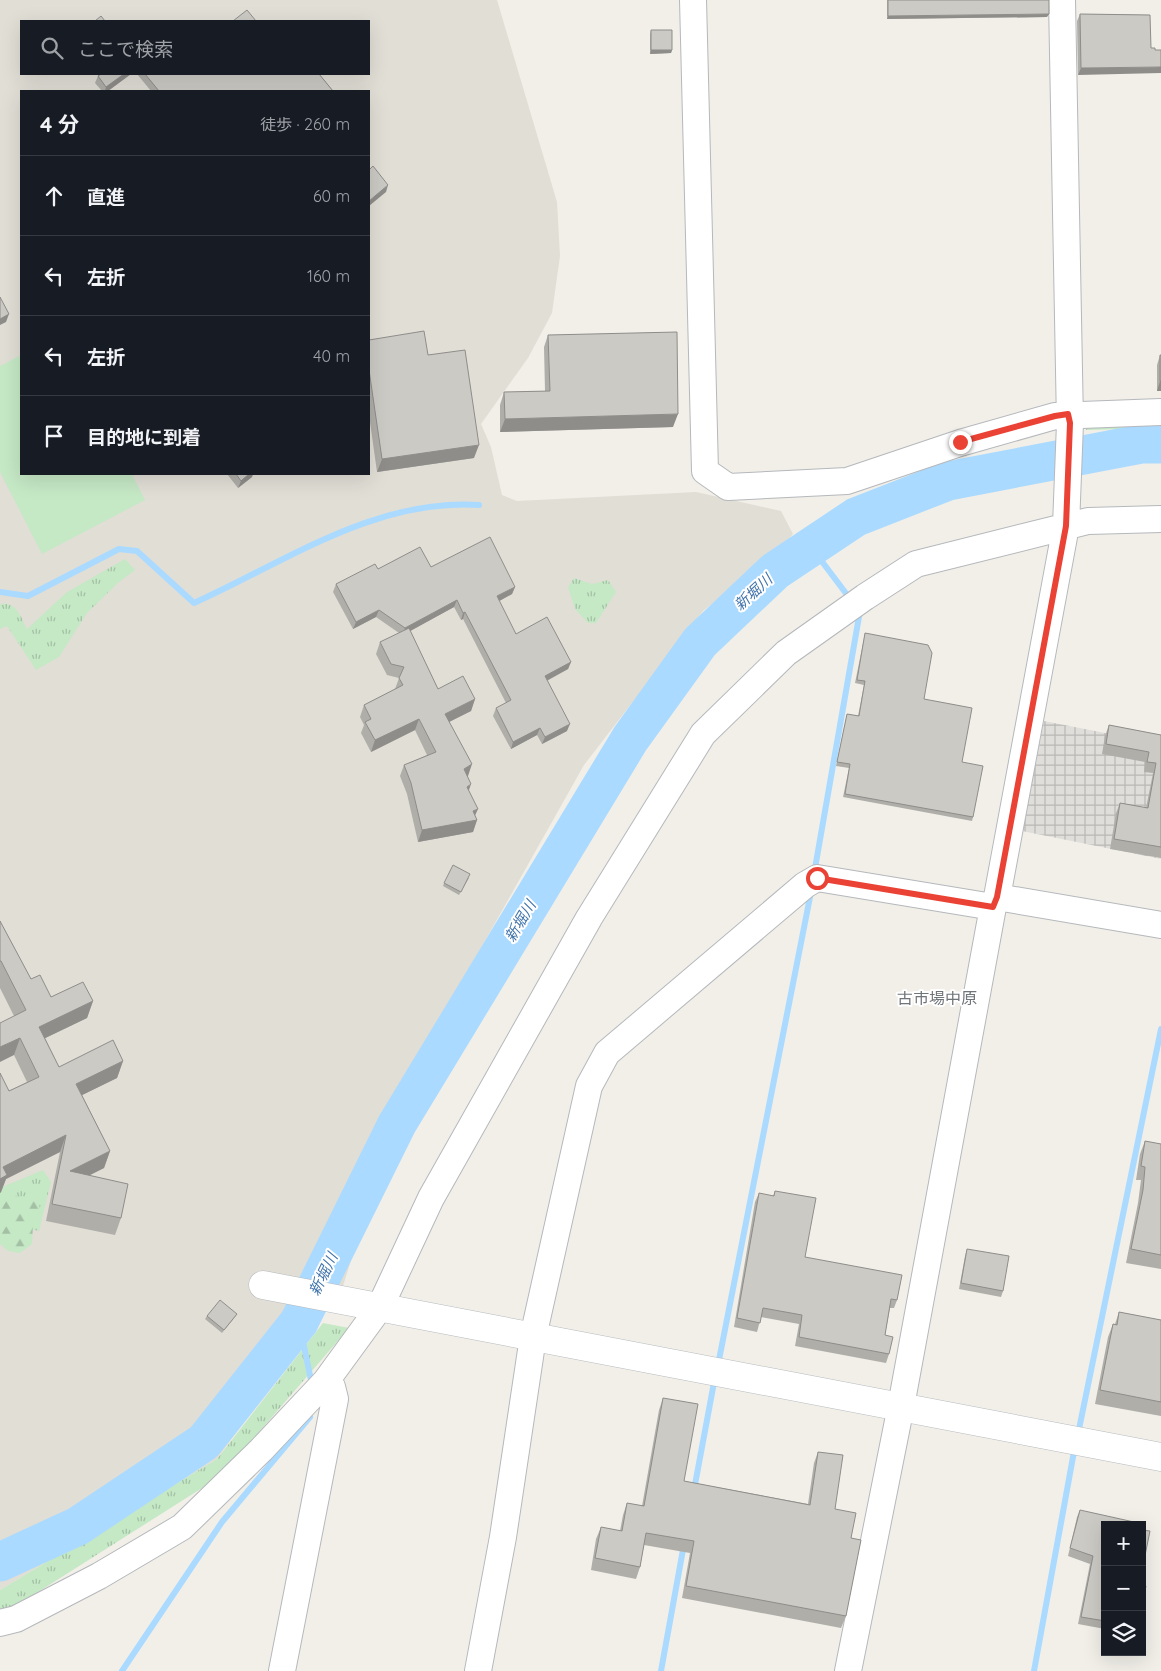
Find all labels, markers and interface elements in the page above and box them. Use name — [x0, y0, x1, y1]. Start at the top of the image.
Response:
search box — [20, 20, 370, 75]
icon: search — [38, 34, 66, 62]
text: ここで検索 — [78, 37, 173, 61]
text: 4 分 — [40, 111, 79, 137]
text: 徒歩 · 260 m — [260, 114, 350, 134]
icon: ahead — [40, 182, 68, 210]
text: 直進 — [87, 185, 125, 209]
text: 60 m — [313, 186, 350, 206]
icon: left — [40, 262, 68, 290]
text: 左折 — [87, 265, 125, 289]
text: 160 m — [307, 266, 350, 286]
icon: left — [40, 342, 68, 370]
text: 左折 — [87, 345, 125, 369]
text: 40 m — [313, 346, 350, 366]
icon: arrive — [40, 422, 68, 450]
text: 目的地に到着 — [87, 425, 201, 449]
route end — [949, 431, 972, 454]
water label: 新堀川 — [730, 568, 777, 614]
route start — [806, 867, 829, 890]
water label: 新堀川 — [500, 895, 541, 945]
district label: 古市場中原 — [897, 988, 977, 1008]
water label: 新堀川 — [305, 1248, 342, 1298]
map controls — [1101, 1521, 1146, 1656]
button: + — [1101, 1521, 1146, 1566]
button: − — [1101, 1566, 1146, 1611]
button: layers — [1101, 1611, 1146, 1656]

